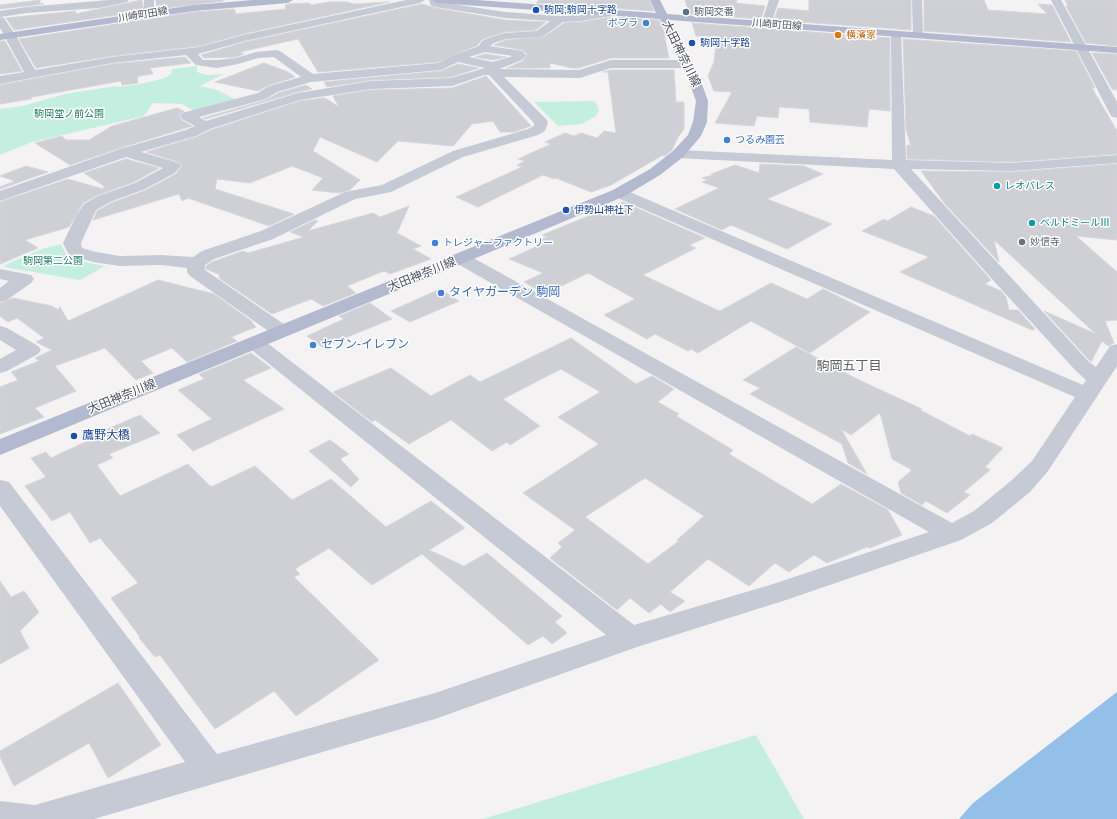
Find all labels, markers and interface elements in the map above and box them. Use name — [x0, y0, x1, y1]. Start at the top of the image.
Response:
place label: 駒岡;駒岡十字路 — [544, 4, 617, 16]
street label: 川崎町田線 — [117, 5, 169, 25]
marker: 駒岡;駒岡十字路 — [531, 5, 541, 15]
place label: 駒岡交番 — [694, 6, 734, 18]
marker: 駒岡交番 — [681, 7, 691, 17]
place label: ポプラ — [608, 17, 638, 29]
street label: 川崎町田線 — [752, 17, 802, 33]
marker: ポプラ — [641, 18, 651, 28]
street label: 大田神奈川線 — [659, 18, 703, 90]
place label: 横濱家 — [846, 29, 876, 41]
marker: 横濱家 — [833, 30, 843, 40]
place label: 駒岡十字路 — [700, 37, 750, 49]
marker: 駒岡十字路 — [687, 38, 697, 48]
park label: 駒岡堂ノ前公園 — [34, 108, 104, 120]
place label: つるみ園芸 — [735, 134, 785, 146]
marker: つるみ園芸 — [722, 135, 732, 145]
place label: レオパレス — [1005, 180, 1055, 192]
marker: レオパレス — [992, 181, 1002, 191]
place label: 伊勢山神社下 — [574, 204, 634, 216]
marker: 伊勢山神社下 — [561, 205, 571, 215]
place label: ベルドミールⅢ — [1040, 217, 1110, 229]
marker: ベルドミールⅢ — [1027, 218, 1037, 228]
place label: 妙信寺 — [1030, 236, 1060, 248]
place label: トレジャーファクトリー — [443, 237, 553, 249]
marker: 妙信寺 — [1017, 237, 1027, 247]
marker: トレジャーファクトリー — [430, 238, 440, 248]
park label: 駒岡第二公園 — [23, 255, 83, 267]
street label: 大田神奈川線 — [386, 255, 458, 295]
place label: タイヤガーデン 駒岡 — [449, 286, 560, 300]
marker: タイヤガーデン 駒岡 — [436, 288, 446, 298]
place label: セブン-イレブン — [321, 338, 409, 352]
marker: セブン-イレブン — [308, 340, 318, 350]
district label: 駒岡五丁目 — [817, 358, 881, 374]
street label: 大田神奈川線 — [86, 377, 158, 417]
place label: 鷹野大橋 — [82, 429, 130, 443]
marker: 鷹野大橋 — [69, 431, 79, 441]

